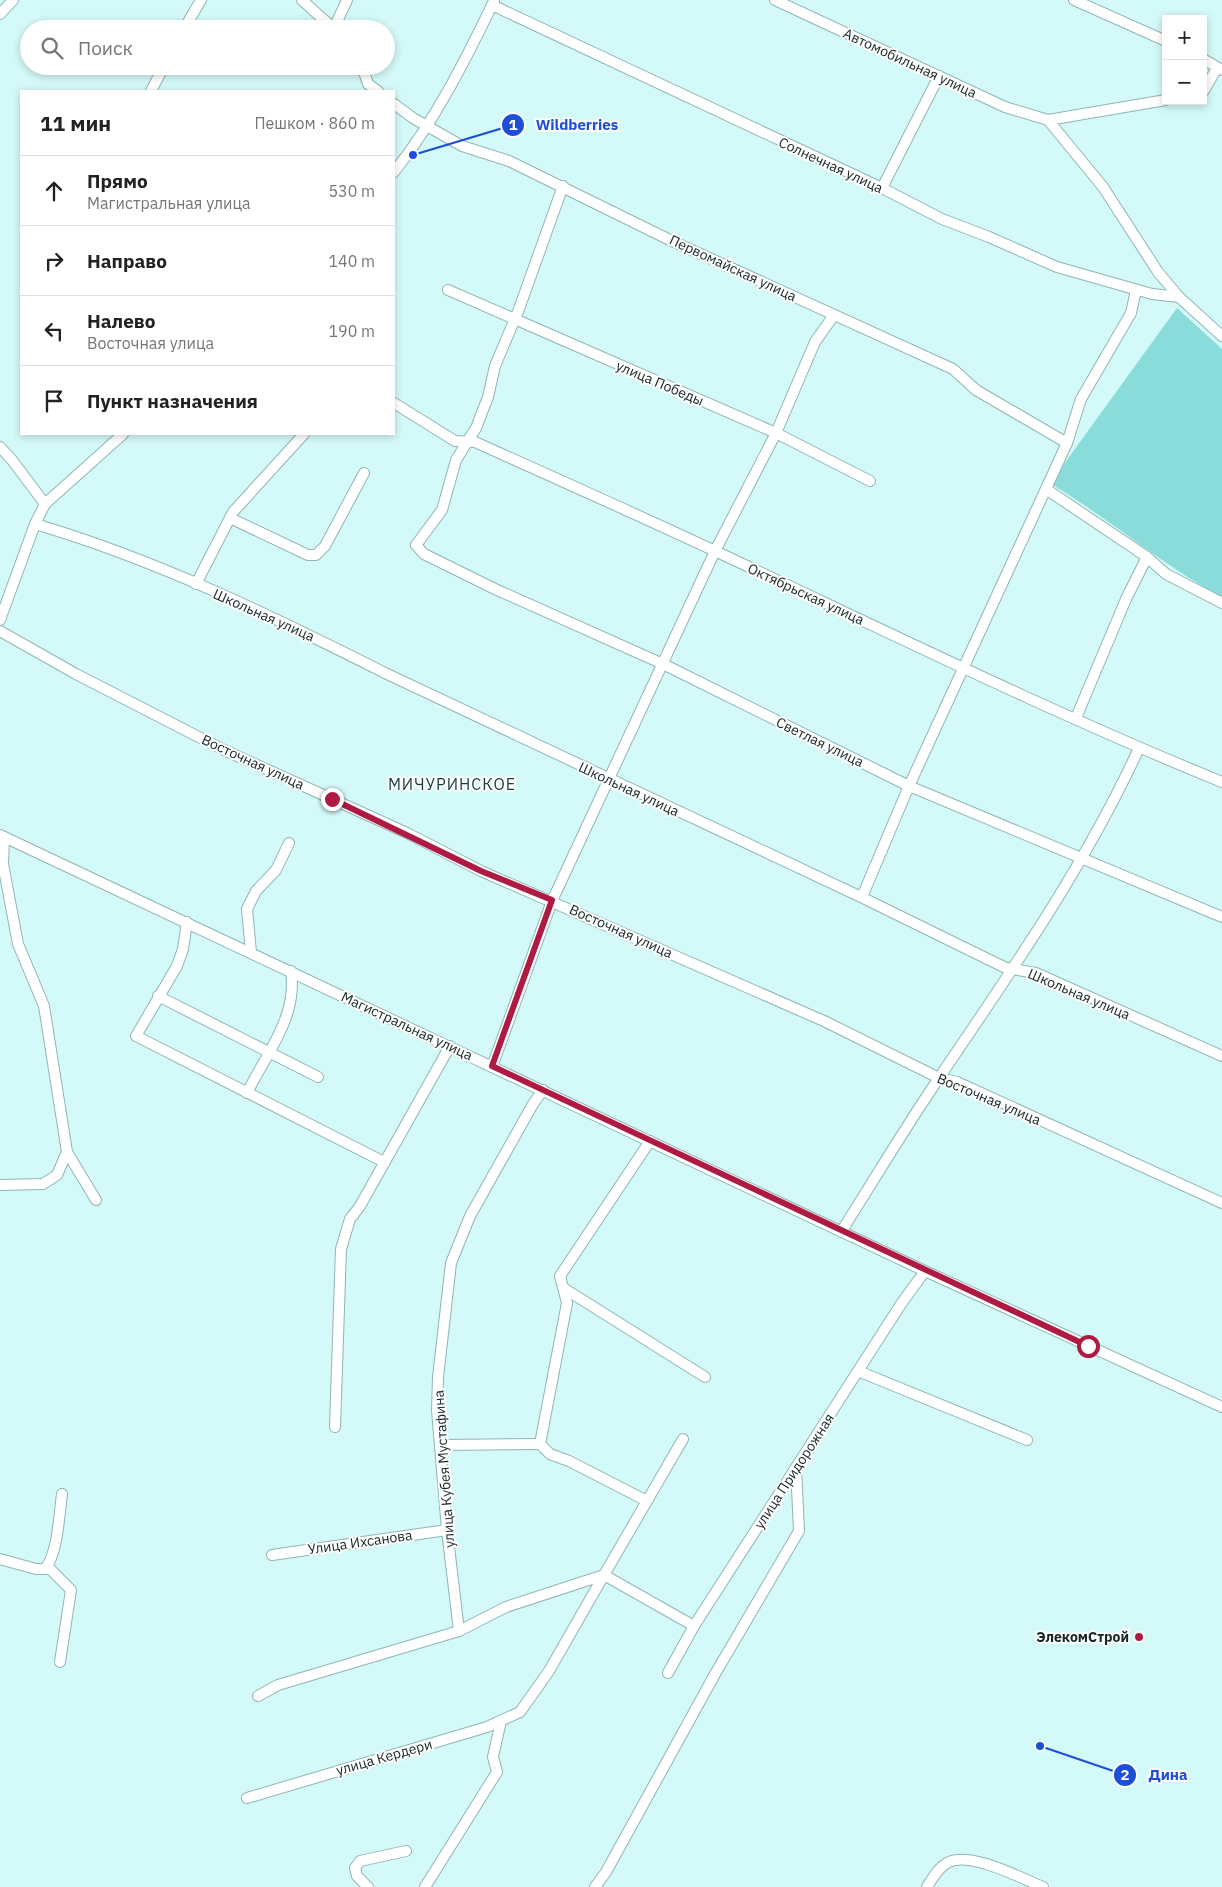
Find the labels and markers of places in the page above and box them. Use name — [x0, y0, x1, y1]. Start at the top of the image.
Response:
callout: Wildberries — [500, 110, 628, 140]
place label: ЭлекомСтрой — [1036, 1628, 1129, 1646]
marker: ЭлекомСтрой — [1133, 1631, 1145, 1643]
callout: Дина — [1113, 1760, 1197, 1790]

